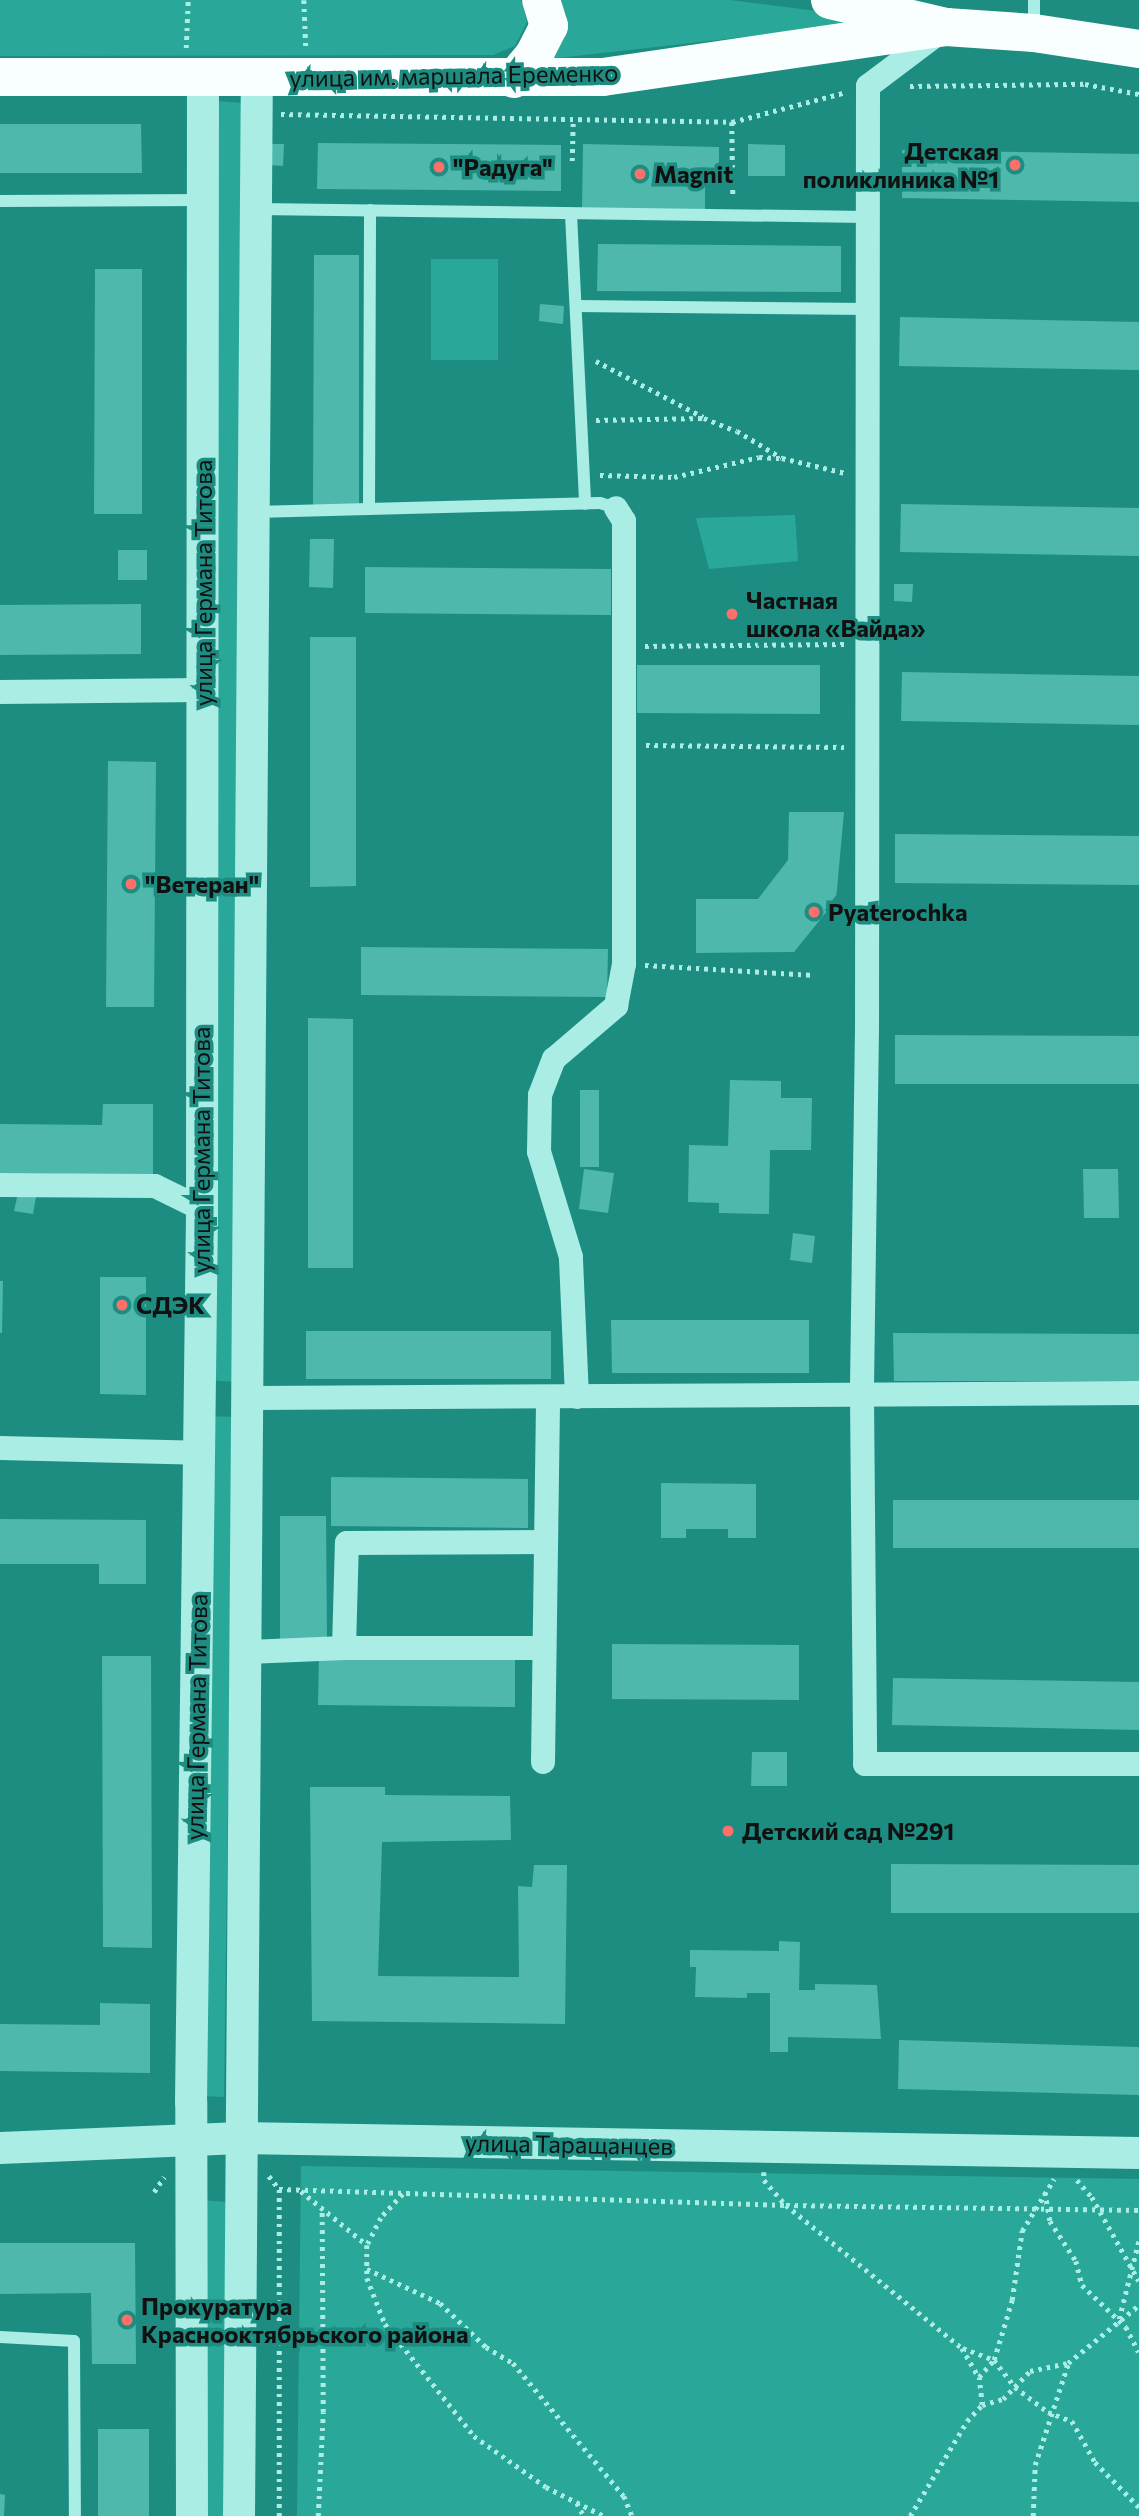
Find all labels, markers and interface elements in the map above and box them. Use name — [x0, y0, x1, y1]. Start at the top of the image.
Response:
street label: улица им. маршала Еременко — [289, 58, 619, 92]
place label: Детская поликлиника №1 — [803, 137, 999, 193]
place label: "Радуга" — [453, 153, 553, 181]
marker: Детская поликлиника №1 — [1005, 155, 1025, 175]
marker: "Радуга" — [431, 159, 447, 175]
place label: Magnit — [654, 160, 733, 188]
marker: Magnit — [632, 166, 648, 182]
street label: улица Германа Титова — [189, 460, 217, 706]
place label: Частная школа «Вайда» — [746, 586, 926, 642]
marker: Частная школа «Вайда» — [724, 606, 740, 622]
place label: "Ветеран" — [145, 870, 259, 898]
marker: "Ветеран" — [123, 876, 139, 892]
place label: Pyaterochka — [828, 898, 968, 926]
marker: Pyaterochka — [806, 904, 822, 920]
street label: улица Германа Титова — [187, 1027, 215, 1273]
place label: СДЭК — [136, 1291, 205, 1319]
marker: СДЭК — [114, 1297, 130, 1313]
street label: улица Германа Титова — [179, 1593, 213, 1841]
place label: Детский сад №291 — [742, 1817, 954, 1845]
marker: Детский сад №291 — [720, 1823, 736, 1839]
street label: улица Таращанцев — [465, 2128, 673, 2160]
place label: Прокуратура Краснооктябрьского района — [141, 2292, 468, 2348]
marker: Прокуратура Краснооктябрьского района — [119, 2312, 135, 2328]

